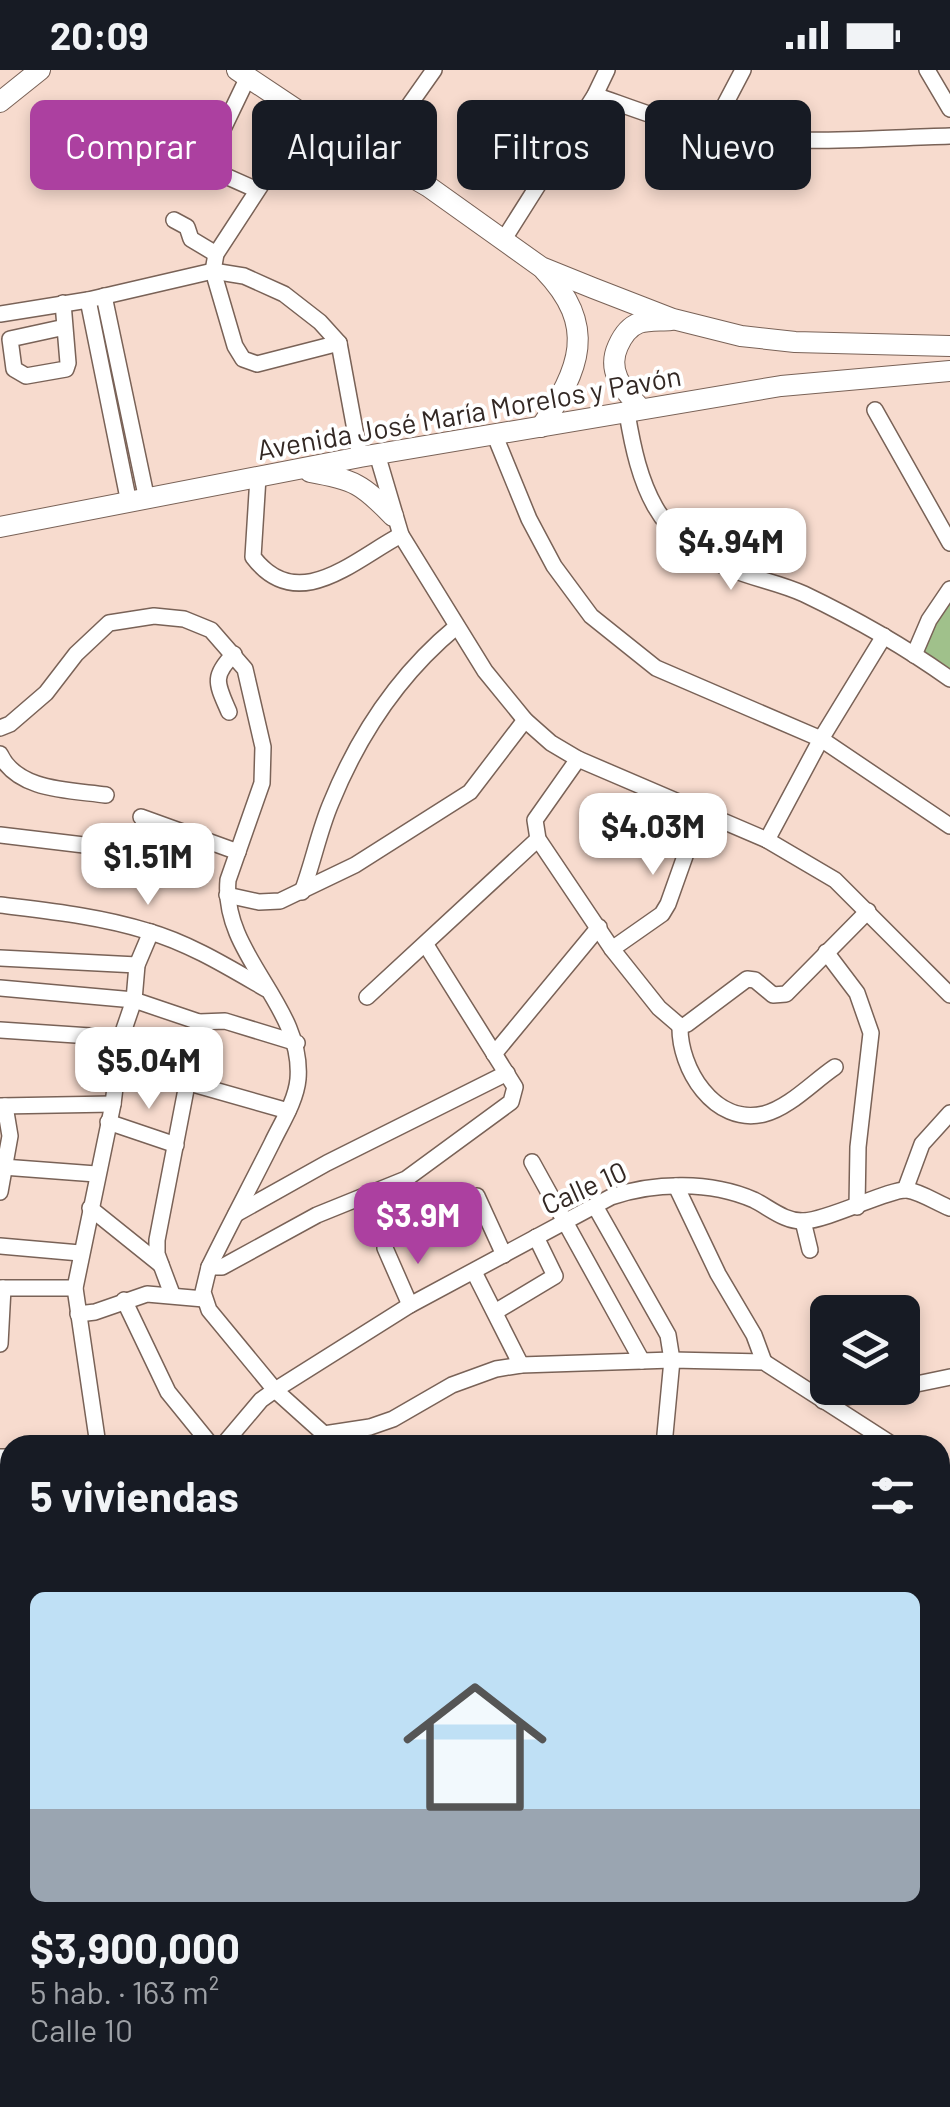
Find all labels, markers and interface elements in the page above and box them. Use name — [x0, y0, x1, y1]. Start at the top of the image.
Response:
text: 20:09 — [50, 12, 149, 58]
chip: Comprar — [30, 100, 232, 190]
chip: Alquilar — [252, 100, 437, 190]
chip: Filtros — [457, 100, 625, 190]
chip: Nuevo — [645, 100, 811, 190]
street label: Avenida José María Morelos y Pavón — [254, 358, 684, 466]
pin: $4.94M — [650, 508, 812, 593]
text: $4.94M — [678, 521, 784, 559]
pin: $4.03M — [572, 793, 734, 878]
text: $4.03M — [601, 806, 705, 844]
pin: $1.51M — [67, 823, 229, 908]
text: $1.51M — [103, 836, 193, 874]
pin: $5.04M — [68, 1027, 230, 1112]
text: $5.04M — [97, 1040, 201, 1078]
street label: Calle 10 — [536, 1153, 632, 1221]
pin: $3.9M — [348, 1182, 488, 1267]
text: $3.9M — [376, 1195, 460, 1233]
map controls — [810, 1295, 920, 1405]
button: layers — [810, 1295, 920, 1405]
icon: filters — [865, 1468, 920, 1523]
text: 5 viviendas — [30, 1470, 239, 1520]
icon: home — [385, 1657, 565, 1837]
text: $3,900,000 — [30, 1922, 240, 1972]
text: 5 hab. · 163 m² — [30, 1972, 219, 2010]
text: Calle 10 — [30, 2010, 133, 2048]

